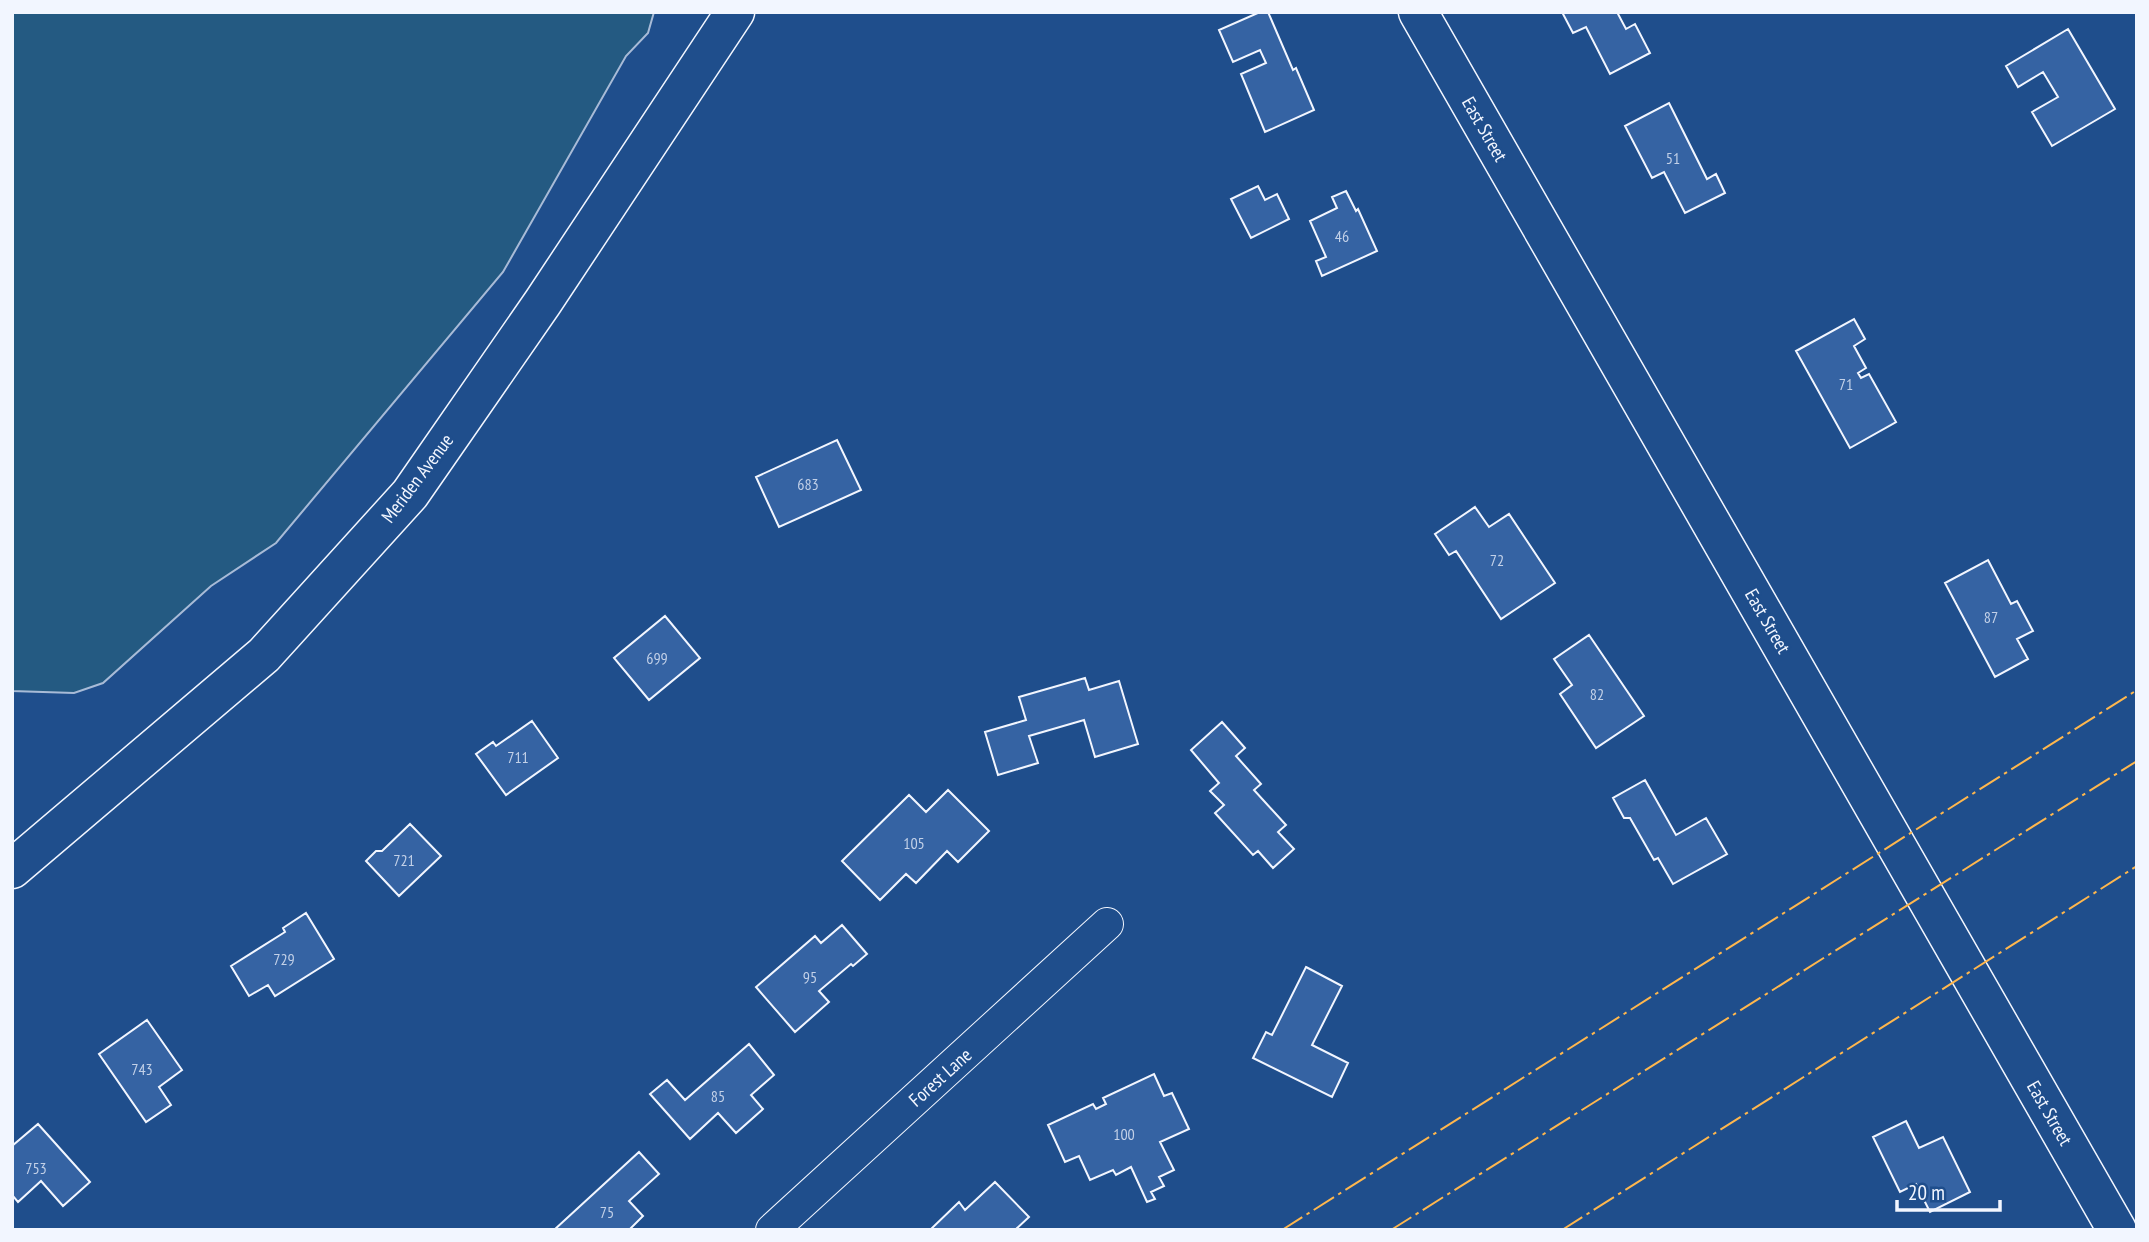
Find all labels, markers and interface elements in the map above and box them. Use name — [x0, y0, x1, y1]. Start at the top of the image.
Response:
street label: East Street — [1457, 92, 1513, 166]
house number: 51 — [1666, 148, 1680, 168]
house number: 46 — [1335, 226, 1349, 246]
house number: 71 — [1839, 374, 1853, 394]
street label: Meriden Avenue — [376, 429, 458, 527]
house number: 683 — [797, 474, 819, 494]
house number: 72 — [1490, 550, 1504, 570]
street label: East Street — [1740, 584, 1796, 658]
house number: 87 — [1984, 607, 1998, 627]
house number: 699 — [646, 648, 668, 668]
house number: 82 — [1590, 684, 1604, 704]
house number: 711 — [507, 747, 529, 767]
house number: 105 — [903, 833, 925, 853]
house number: 721 — [393, 850, 415, 870]
house number: 729 — [273, 949, 295, 969]
house number: 95 — [803, 967, 817, 987]
street label: Forest Lane — [904, 1042, 976, 1111]
house number: 743 — [131, 1059, 153, 1079]
street label: East Street — [2022, 1076, 2078, 1150]
house number: 85 — [711, 1086, 725, 1106]
house number: 100 — [1113, 1124, 1135, 1144]
house number: 753 — [25, 1158, 47, 1178]
scale bar — [1897, 1168, 2000, 1212]
text: 20 m — [1908, 1179, 1945, 1206]
house number: 75 — [600, 1202, 614, 1222]

